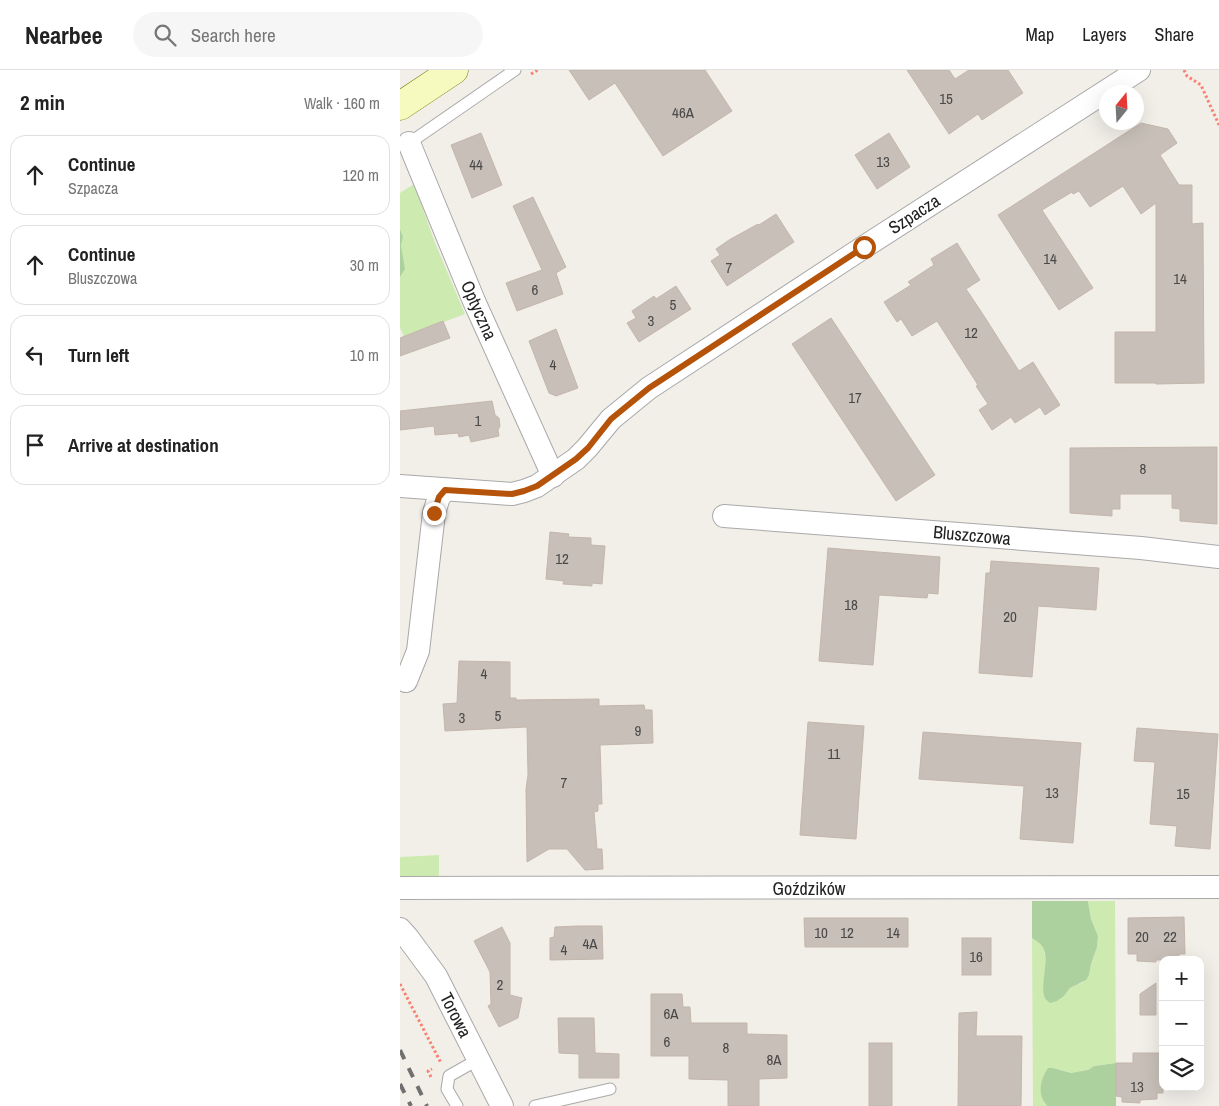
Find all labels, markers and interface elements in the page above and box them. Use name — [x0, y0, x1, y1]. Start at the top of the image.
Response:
search box — [133, 12, 483, 57]
text: Nearbee — [25, 19, 103, 51]
icon: search — [151, 21, 179, 49]
text: Search here — [191, 22, 276, 48]
text: Map — [1026, 22, 1054, 47]
text: Layers — [1082, 22, 1127, 47]
text: Share — [1155, 22, 1194, 47]
north arrow — [1099, 85, 1144, 130]
text: 2 min — [20, 88, 65, 117]
house number: 15 — [939, 88, 953, 109]
text: Walk · 160 m — [304, 92, 380, 114]
house number: 46A — [672, 102, 695, 123]
text: Continue — [68, 151, 136, 177]
house number: 13 — [876, 151, 890, 172]
house number: 44 — [469, 154, 483, 175]
icon: ahead — [21, 161, 49, 189]
text: 120 m — [343, 164, 379, 186]
text: Szpacza — [68, 177, 118, 199]
street label: Szpacza — [883, 188, 945, 240]
route start — [853, 236, 876, 259]
text: Continue — [68, 241, 136, 267]
house number: 14 — [1043, 248, 1057, 269]
icon: ahead — [21, 251, 49, 279]
text: 30 m — [350, 254, 379, 276]
house number: 7 — [726, 257, 733, 278]
text: Bluszczowa — [68, 267, 137, 289]
house number: 14 — [1173, 268, 1187, 289]
street label: Optyczna — [455, 276, 503, 344]
house number: 6 — [532, 279, 539, 300]
house number: 5 — [670, 294, 677, 315]
house number: 3 — [648, 310, 655, 331]
house number: 12 — [964, 322, 978, 343]
icon: left — [21, 341, 49, 369]
text: Turn left — [68, 342, 129, 368]
text: 10 m — [350, 344, 379, 366]
house number: 4 — [550, 354, 557, 375]
house number: 17 — [848, 387, 862, 408]
house number: 1 — [475, 410, 482, 431]
icon: arrive — [21, 431, 49, 459]
text: Arrive at destination — [68, 432, 219, 458]
house number: 8 — [1140, 458, 1147, 479]
route end — [423, 502, 446, 525]
street label: Bluszczowa — [932, 519, 1012, 551]
house number: 12 — [555, 548, 569, 569]
house number: 18 — [844, 594, 858, 615]
house number: 20 — [1003, 606, 1017, 627]
house number: 4 — [481, 663, 488, 684]
house number: 5 — [495, 705, 502, 726]
house number: 3 — [459, 707, 466, 728]
house number: 9 — [635, 720, 642, 741]
house number: 11 — [828, 743, 841, 764]
house number: 7 — [561, 772, 568, 793]
house number: 13 — [1045, 782, 1059, 803]
house number: 15 — [1176, 783, 1190, 804]
street label: Goździków — [772, 876, 846, 901]
house number: 10 — [814, 922, 828, 943]
house number: 12 — [840, 922, 854, 943]
house number: 14 — [886, 922, 900, 943]
house number: 20 — [1135, 926, 1149, 947]
house number: 22 — [1163, 926, 1177, 947]
house number: 4A — [582, 933, 598, 954]
house number: 4 — [561, 939, 568, 960]
house number: 16 — [969, 946, 983, 967]
map controls — [1159, 956, 1204, 1091]
button: + — [1159, 956, 1204, 1001]
house number: 2 — [497, 974, 504, 995]
street label: Torowa — [434, 988, 478, 1042]
button: − — [1159, 1001, 1204, 1046]
house number: 6A — [663, 1003, 679, 1024]
house number: 6 — [664, 1031, 671, 1052]
house number: 8 — [723, 1037, 730, 1058]
button: layers — [1159, 1046, 1204, 1091]
house number: 8A — [766, 1049, 782, 1070]
house number: 13 — [1130, 1076, 1144, 1097]

